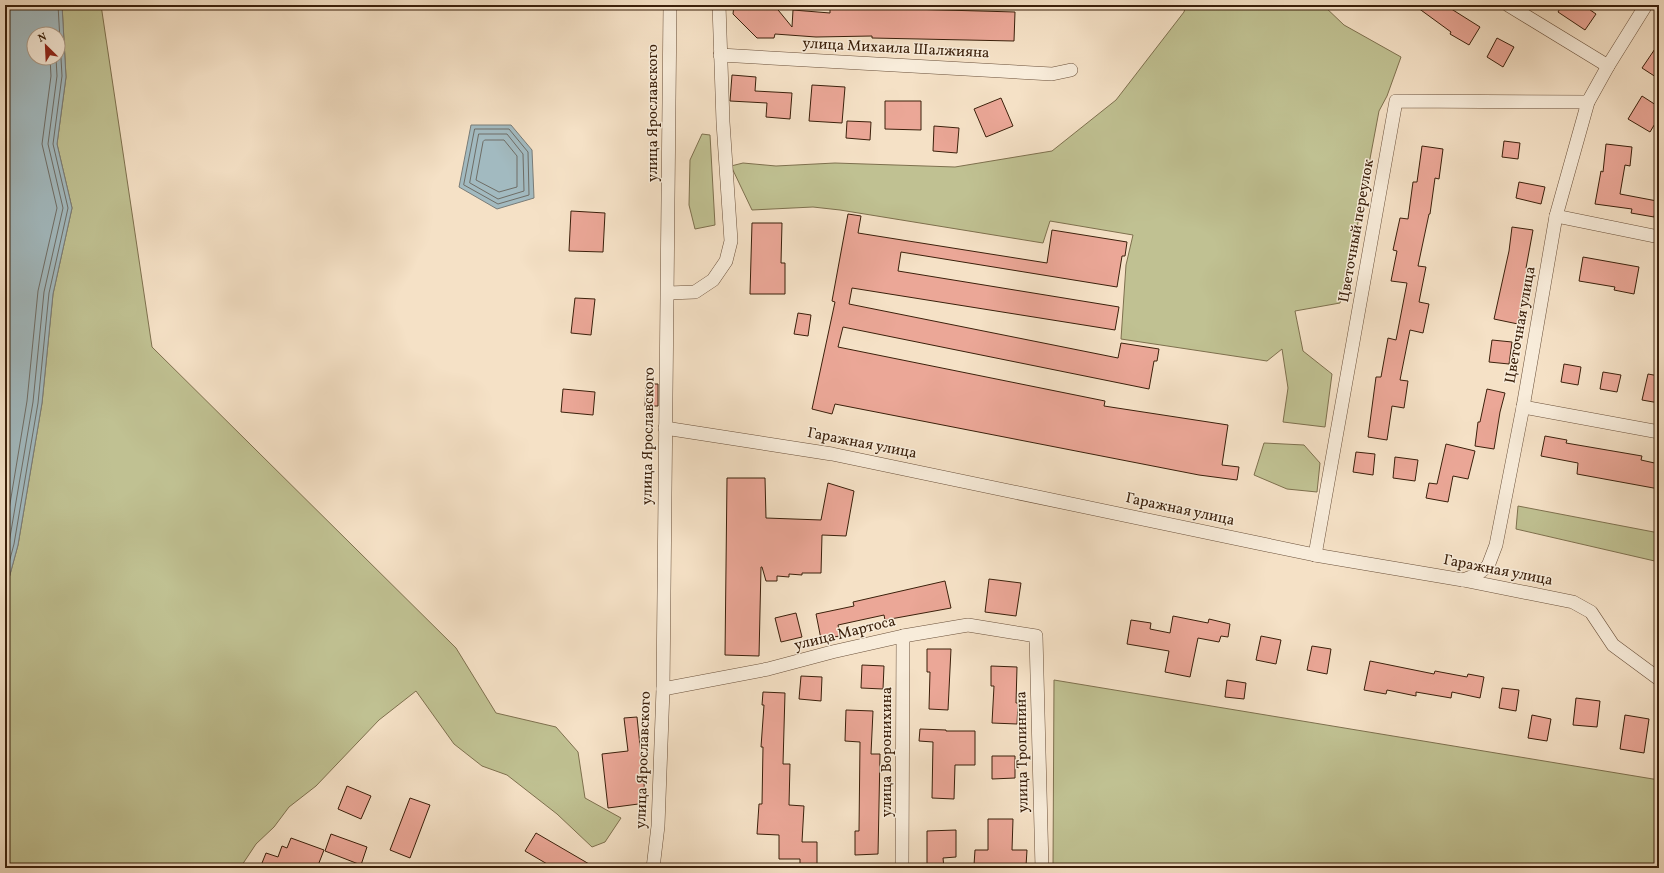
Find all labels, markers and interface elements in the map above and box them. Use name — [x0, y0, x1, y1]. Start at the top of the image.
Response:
north arrow — [26, 26, 66, 66]
text: N — [36, 30, 49, 47]
street label: улица Михаила Шалжияна — [802, 34, 990, 64]
street label: улица Ярославского — [643, 44, 664, 182]
street label: Цветочный переулок — [1334, 158, 1380, 304]
street label: Цветочная улица — [1500, 265, 1542, 385]
street label: улица Ярославского — [637, 367, 661, 505]
street label: Гаражная улица — [805, 423, 919, 465]
street label: Гаражная улица — [1123, 488, 1237, 532]
street label: Гаражная улица — [1441, 550, 1555, 592]
street label: улица Мартоса — [792, 611, 898, 657]
street label: улица Воронихина — [877, 687, 898, 817]
street label: улица Ярославского — [631, 691, 657, 829]
street label: улица Тропинина — [1011, 691, 1035, 813]

